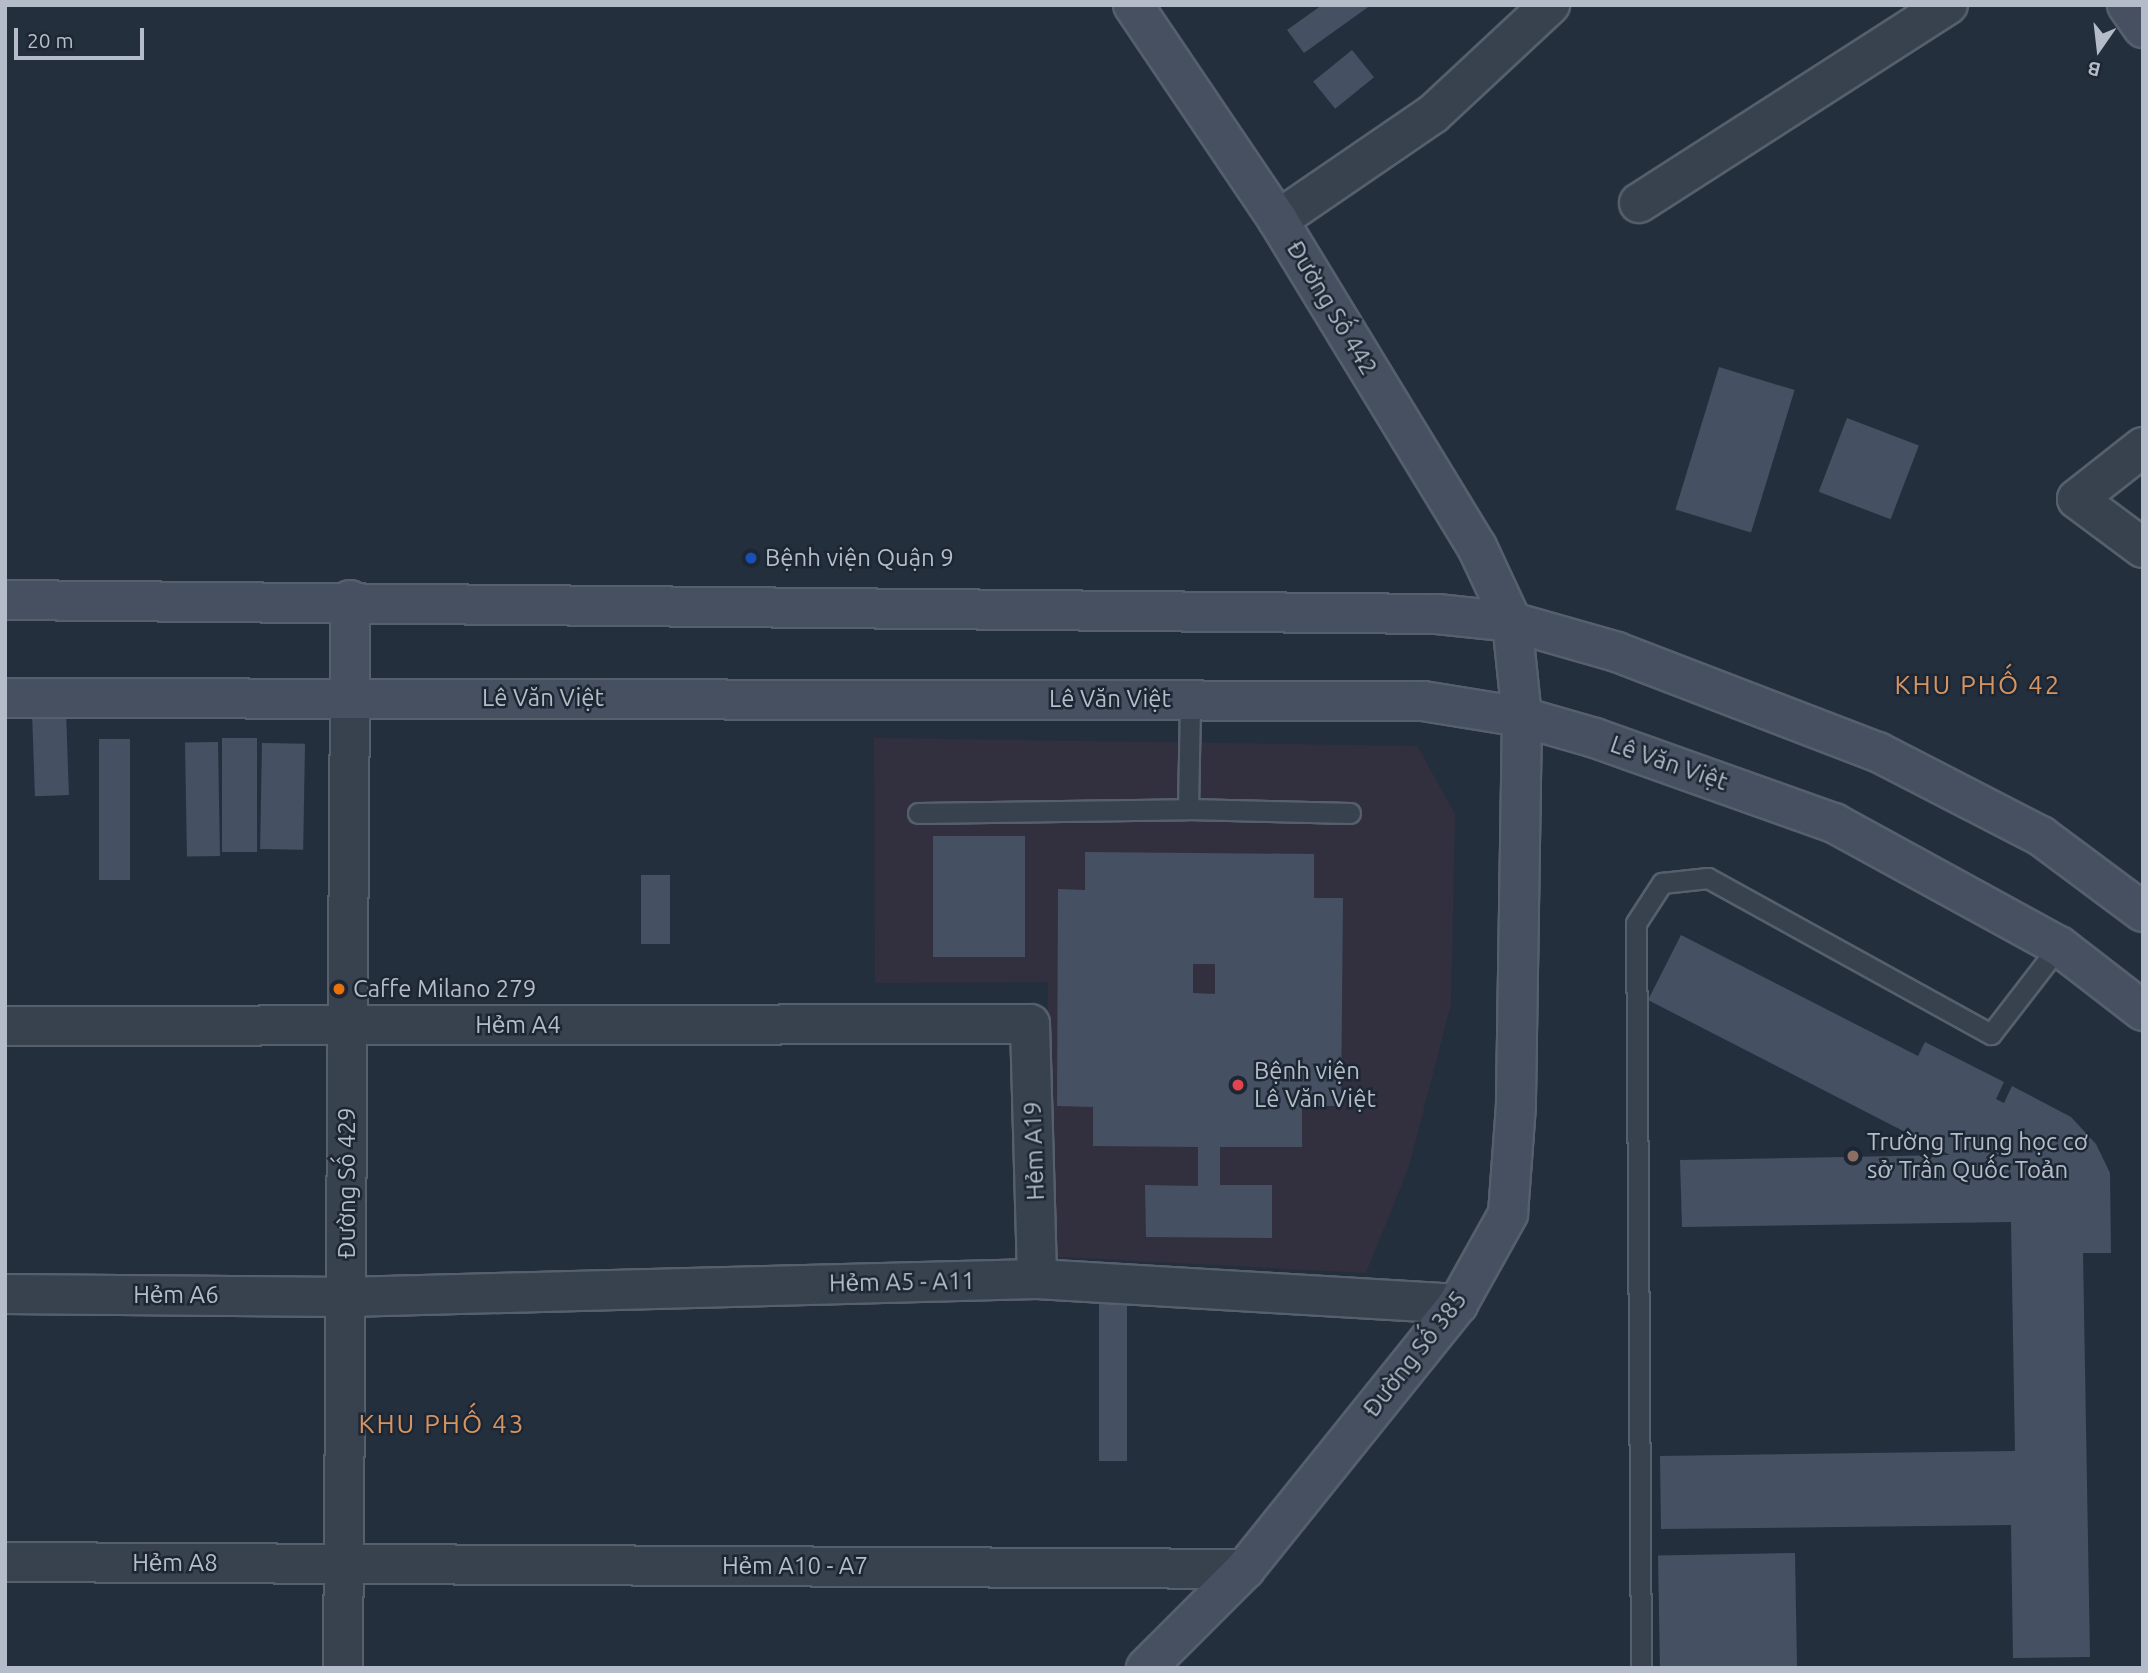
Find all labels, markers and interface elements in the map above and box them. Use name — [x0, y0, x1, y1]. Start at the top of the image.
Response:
scale bar — [18, 14, 147, 58]
north arrow — [2064, 14, 2134, 84]
text: 20 m — [27, 28, 74, 52]
text: B — [2085, 57, 2103, 82]
street label: Đường Số 442 — [1281, 236, 1383, 380]
place label: Bệnh viện Quận 9 — [765, 544, 954, 572]
marker: Bệnh viện Quận 9 — [743, 550, 759, 566]
district label: KHU PHỐ 42 — [1896, 669, 2060, 701]
street label: Lê Văn Việt — [482, 684, 604, 712]
street label: Lê Văn Việt — [1049, 685, 1171, 713]
street label: Lê Văn Việt — [1607, 730, 1731, 796]
place label: Caffe Milano 279 — [353, 975, 536, 1003]
marker: Caffe Milano 279 — [331, 981, 347, 997]
street label: Hẻm A4 — [475, 1011, 561, 1039]
place label: Bệnh viện Lê Văn Việt — [1254, 1057, 1376, 1113]
marker: Bệnh viện Lê Văn Việt — [1228, 1075, 1248, 1095]
street label: Hẻm A19 — [1018, 1101, 1050, 1201]
street label: Đường Số 429 — [333, 1107, 361, 1259]
place label: Trường Trung học cơ sở Trần Quốc Toản — [1867, 1128, 2088, 1184]
marker: Trường Trung học cơ sở Trần Quốc Toản — [1845, 1148, 1861, 1164]
street label: Hẻm A5 - A11 — [829, 1266, 975, 1298]
street label: Hẻm A6 — [133, 1281, 219, 1309]
street label: Đường Số 385 — [1357, 1286, 1473, 1422]
district label: KHU PHỐ 43 — [360, 1408, 524, 1440]
street label: Hẻm A8 — [132, 1549, 218, 1577]
street label: Hẻm A10 - A7 — [722, 1552, 868, 1580]

